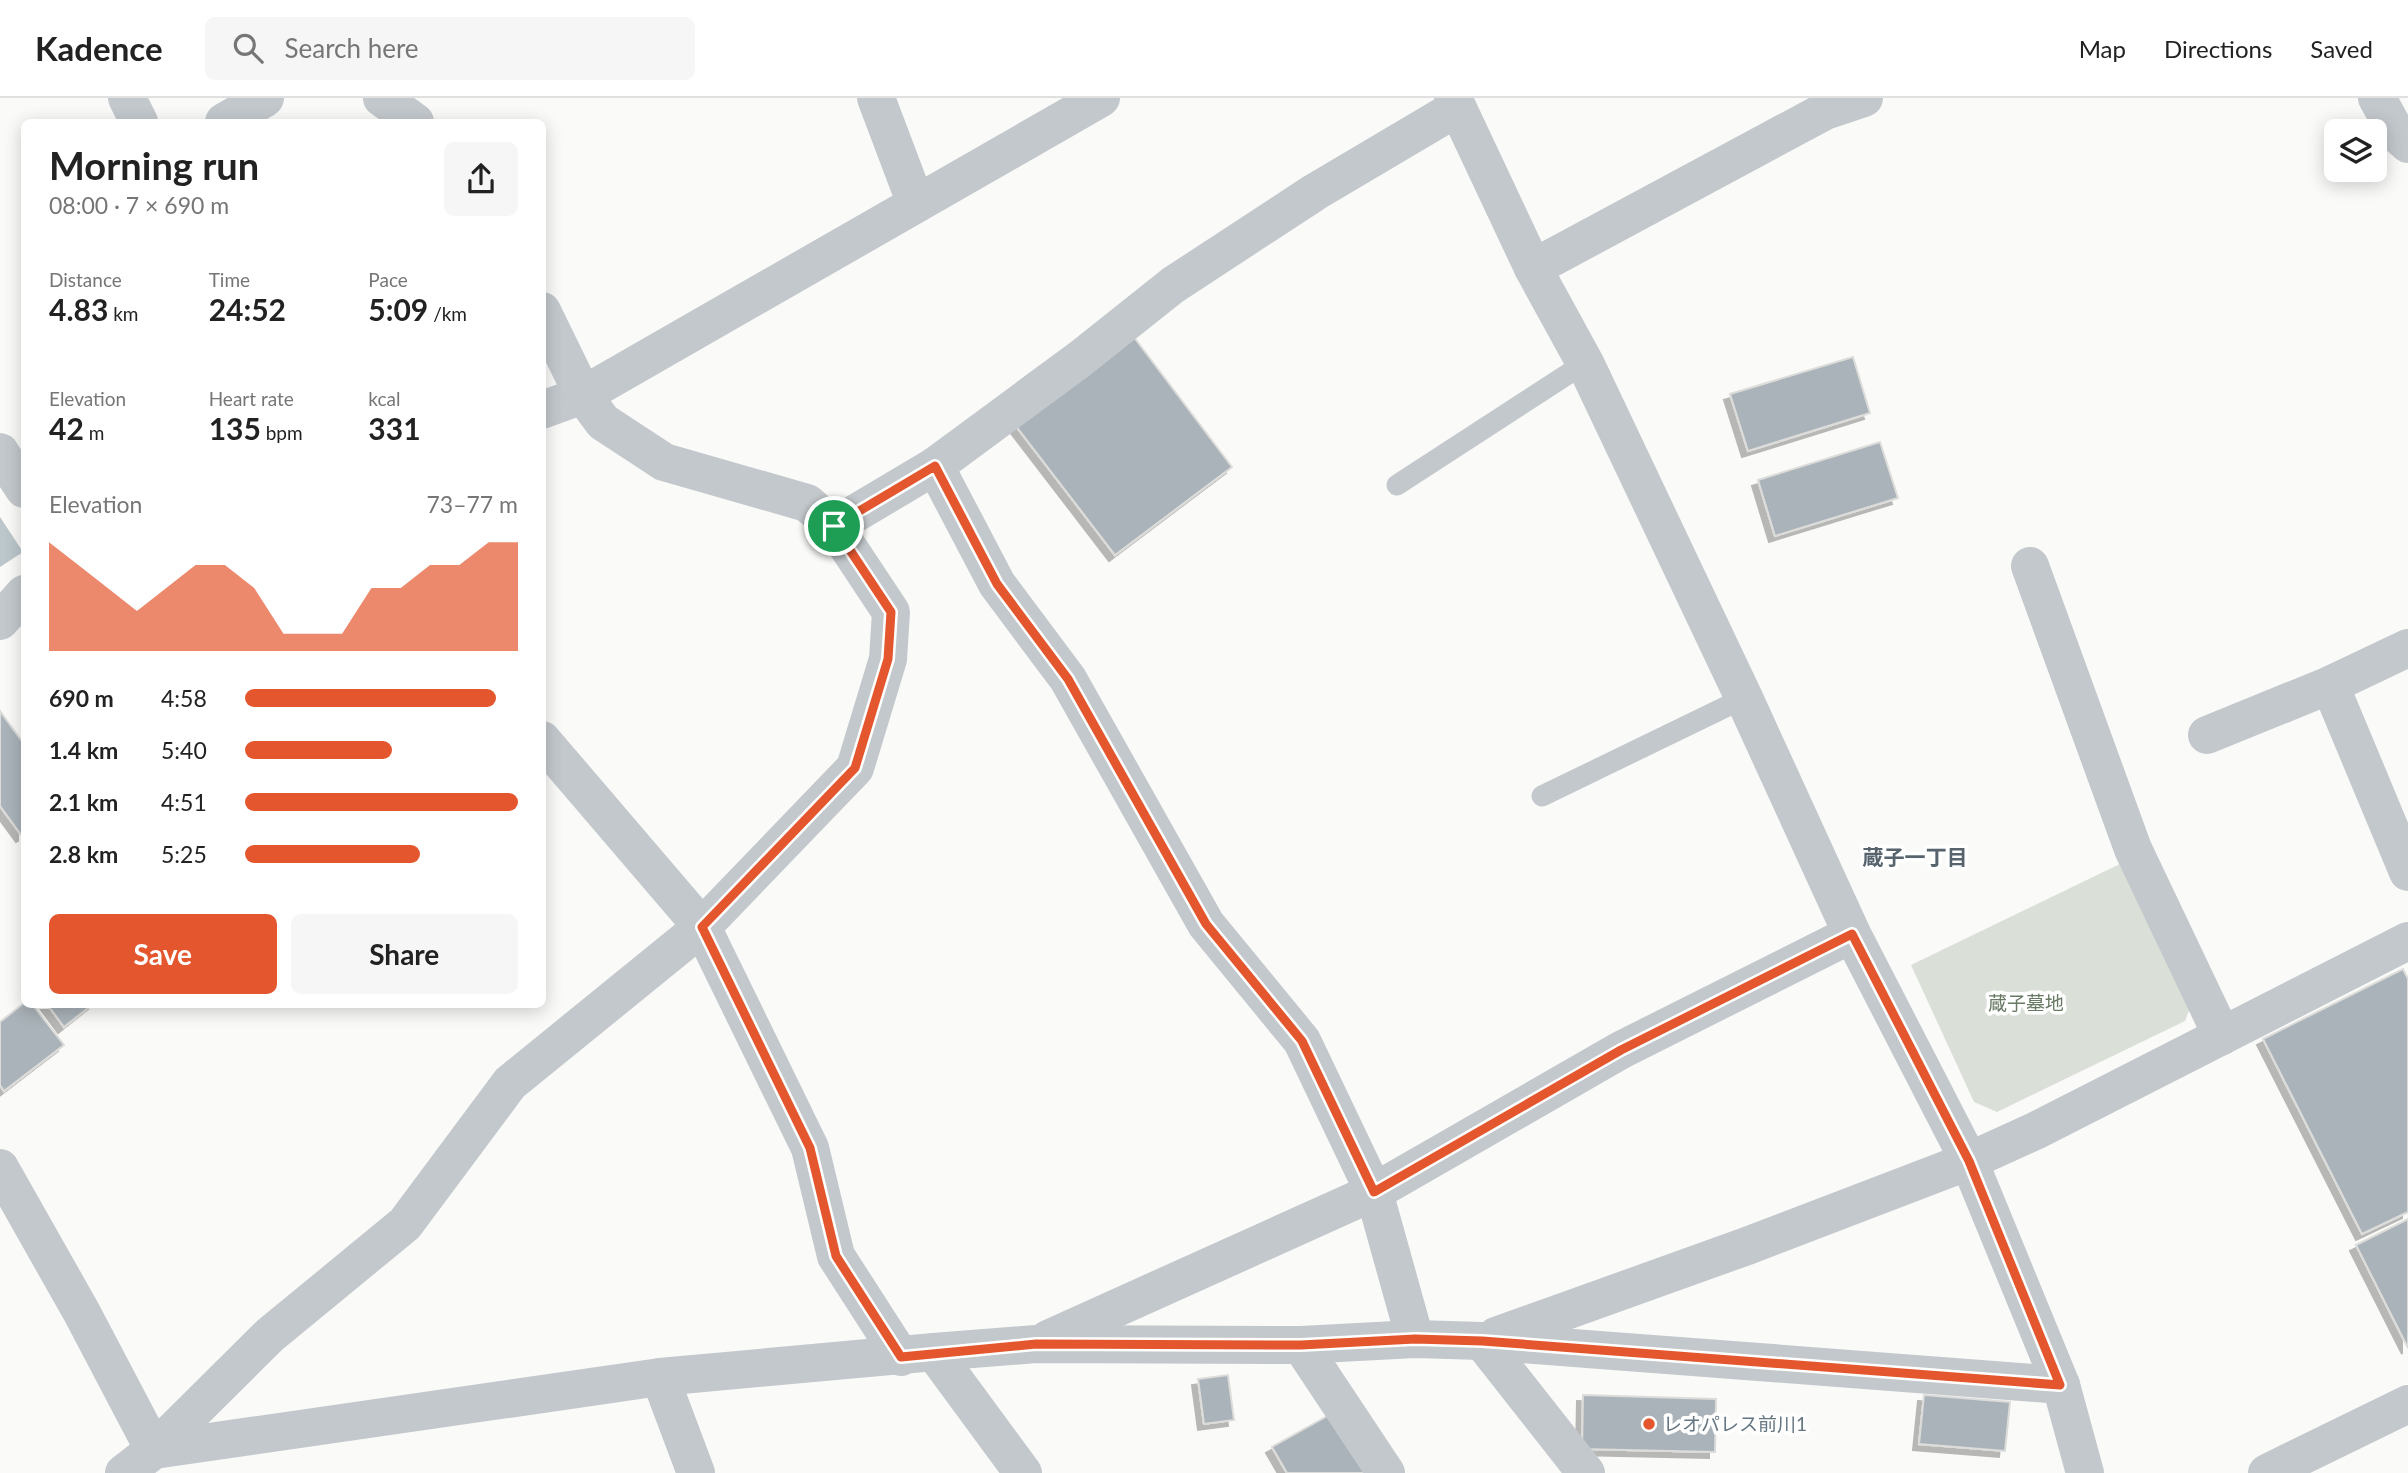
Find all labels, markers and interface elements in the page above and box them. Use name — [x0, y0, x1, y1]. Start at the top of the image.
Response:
search box — [205, 17, 695, 80]
text: Kadence — [35, 28, 163, 68]
icon: search — [229, 29, 267, 67]
text: Search here — [285, 32, 419, 64]
text: Map — [2079, 34, 2126, 63]
text: Directions — [2164, 34, 2272, 63]
text: Saved — [2310, 34, 2373, 63]
map controls — [2324, 119, 2387, 182]
button: layers — [2324, 119, 2387, 182]
text: Morning run — [49, 142, 259, 188]
button: share — [444, 142, 518, 216]
text: 08:00 · 7 × 690 m — [49, 191, 229, 219]
text: Distance — [49, 268, 122, 291]
text: Time — [209, 268, 250, 291]
text: Pace — [368, 268, 408, 291]
text: 4.83 — [49, 291, 108, 327]
text: 24:52 — [209, 291, 286, 327]
text: 5:09 — [368, 291, 428, 327]
text: km — [108, 302, 138, 325]
text: /km — [428, 302, 467, 325]
text: Elevation — [49, 387, 126, 410]
text: Heart rate — [209, 387, 294, 410]
text: kcal — [368, 387, 400, 410]
text: 42 — [49, 410, 84, 446]
text: 135 — [209, 410, 261, 446]
text: 331 — [368, 410, 421, 446]
text: m — [84, 421, 104, 444]
text: bpm — [261, 421, 303, 444]
text: Elevation — [49, 490, 142, 518]
text: 73–77 m — [426, 490, 518, 518]
pin — [804, 496, 864, 556]
icon: arrive — [815, 507, 853, 545]
text: 690 m — [49, 684, 114, 712]
text: 4:58 — [161, 684, 207, 712]
text: 1.4 km — [49, 736, 118, 764]
text: 5:40 — [161, 736, 207, 764]
text: 2.1 km — [49, 788, 118, 816]
text: 4:51 — [161, 788, 207, 816]
text: 2.8 km — [49, 840, 118, 868]
text: 5:25 — [161, 840, 207, 868]
district label: 蔵子一丁目 — [1863, 844, 1968, 869]
button: Save — [49, 914, 277, 994]
button: Share — [291, 914, 518, 994]
park label: 蔵子墓地 — [1988, 991, 2064, 1014]
place label: レオパレス前川1 — [1663, 1412, 1807, 1435]
marker: レオパレス前川1 — [1641, 1416, 1657, 1432]

